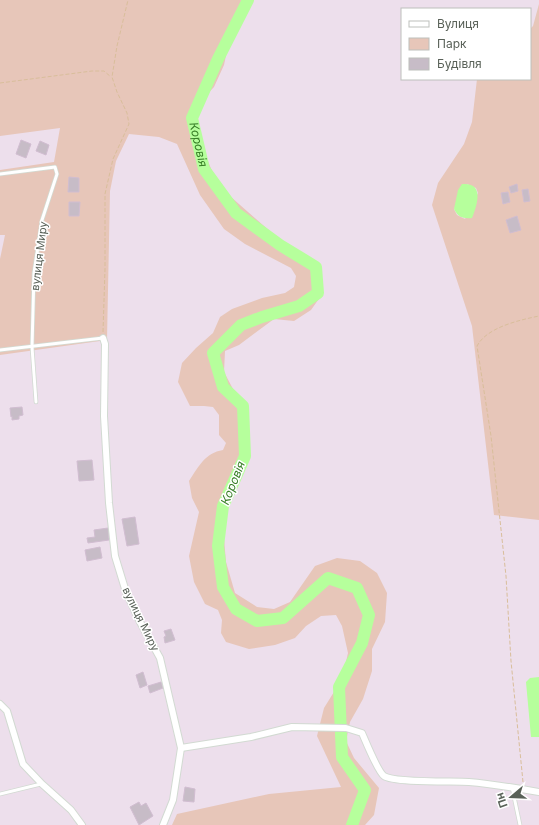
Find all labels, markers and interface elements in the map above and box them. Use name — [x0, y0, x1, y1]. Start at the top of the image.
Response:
legend — [401, 8, 531, 80]
text: Вулиця — [437, 16, 479, 31]
text: Парк — [437, 36, 467, 51]
text: Будівля — [437, 56, 482, 71]
water label: Коровія — [186, 121, 211, 169]
street label: вулиця Миру — [28, 221, 50, 291]
water label: Коровія — [217, 458, 248, 507]
street label: вулиця Миру — [119, 585, 163, 653]
north arrow — [491, 777, 531, 817]
text: Пн — [492, 791, 511, 810]

